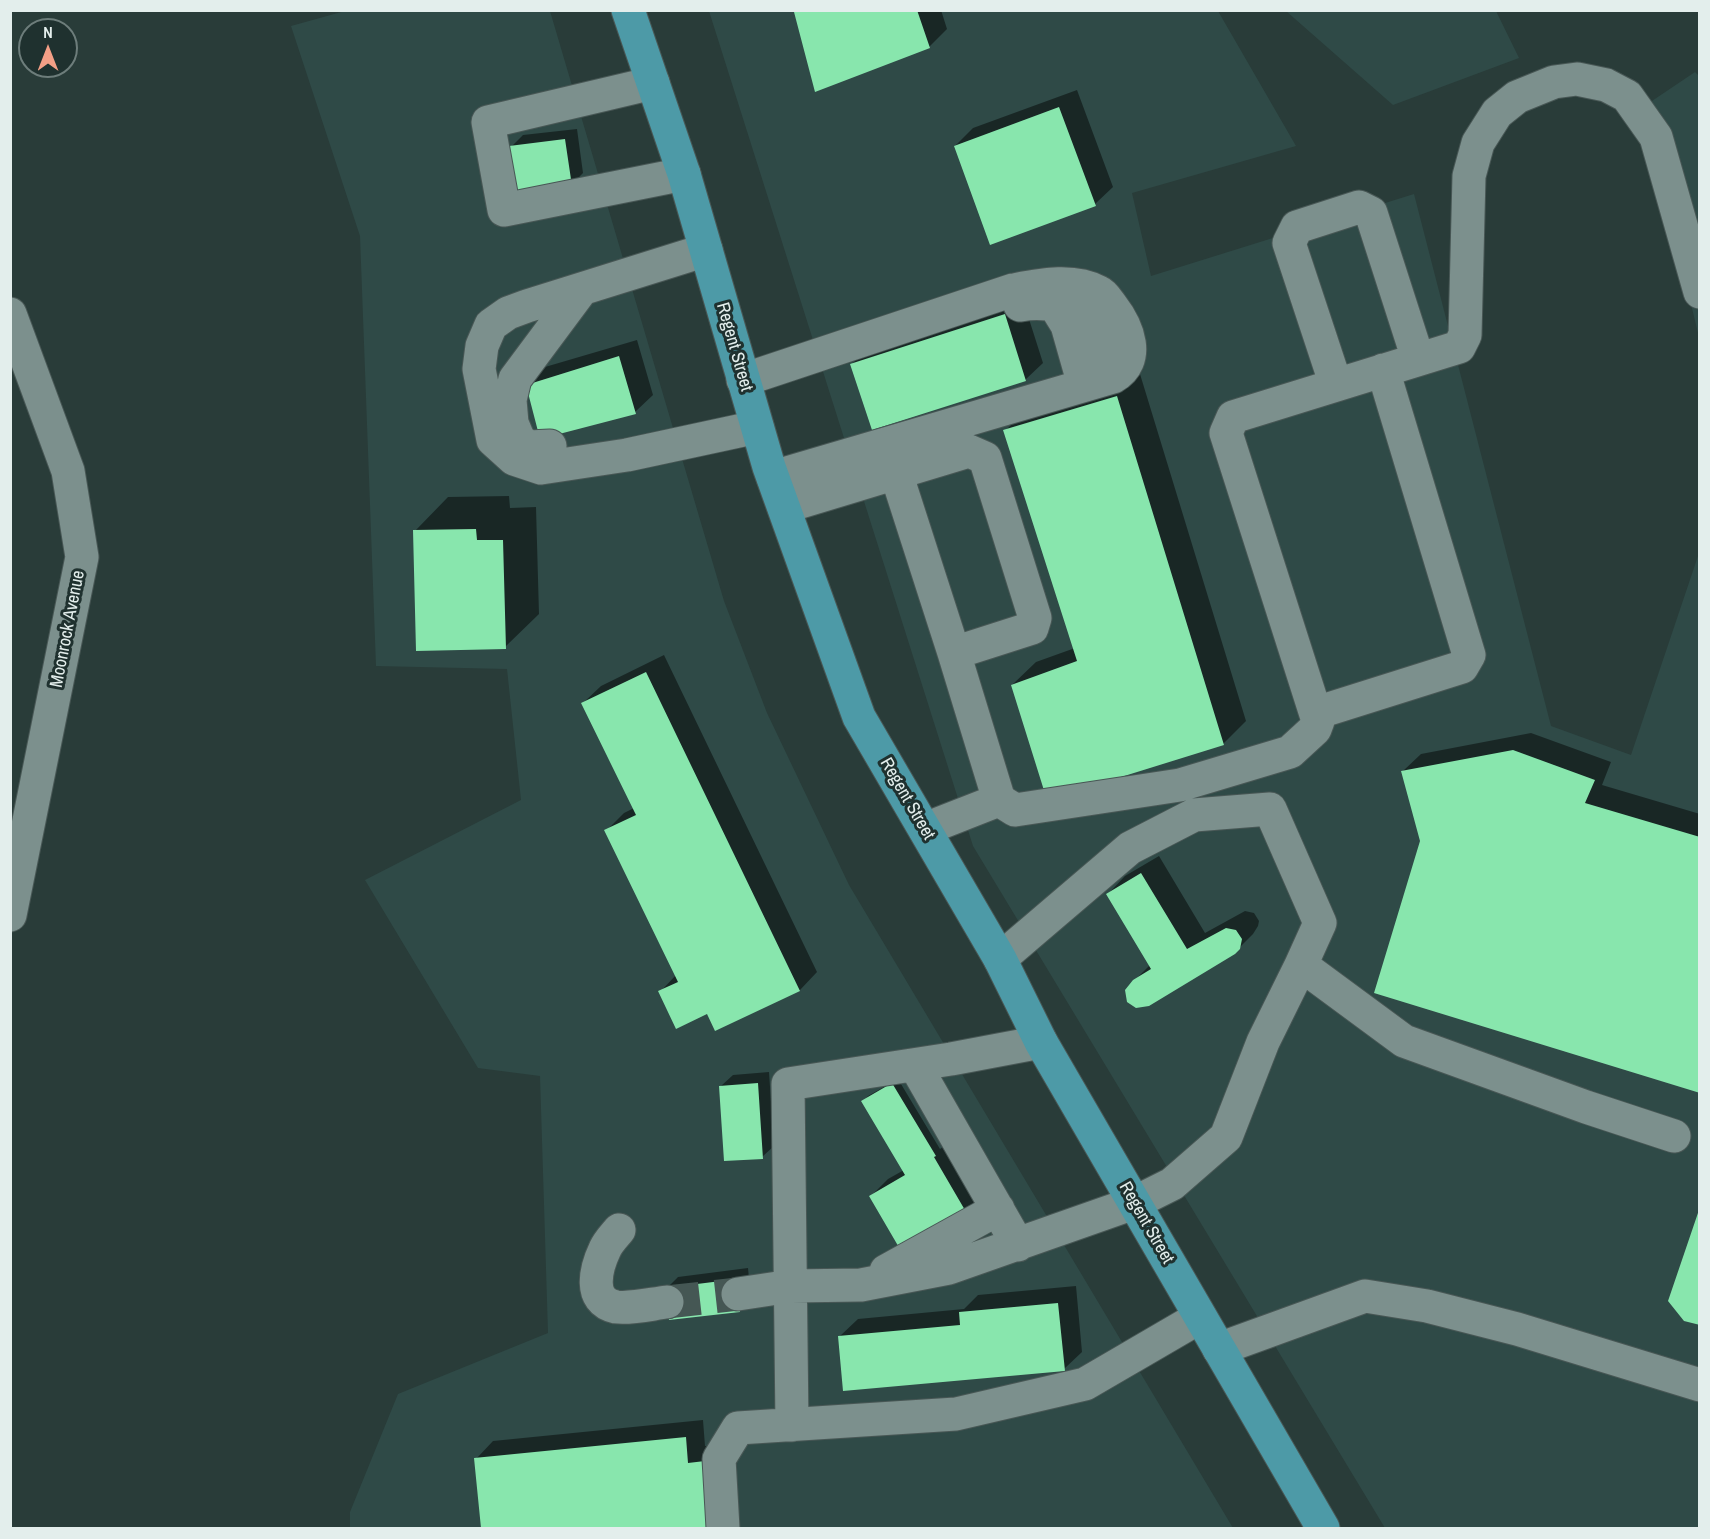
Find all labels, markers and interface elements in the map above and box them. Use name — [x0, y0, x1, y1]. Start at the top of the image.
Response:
north arrow — [18, 18, 78, 78]
text: N — [43, 21, 53, 43]
street label: Regent Street — [711, 300, 757, 394]
street label: Moonrock Avenue — [46, 569, 90, 689]
street label: Regent Street — [875, 754, 939, 844]
street label: Regent Street — [1114, 1178, 1178, 1268]

